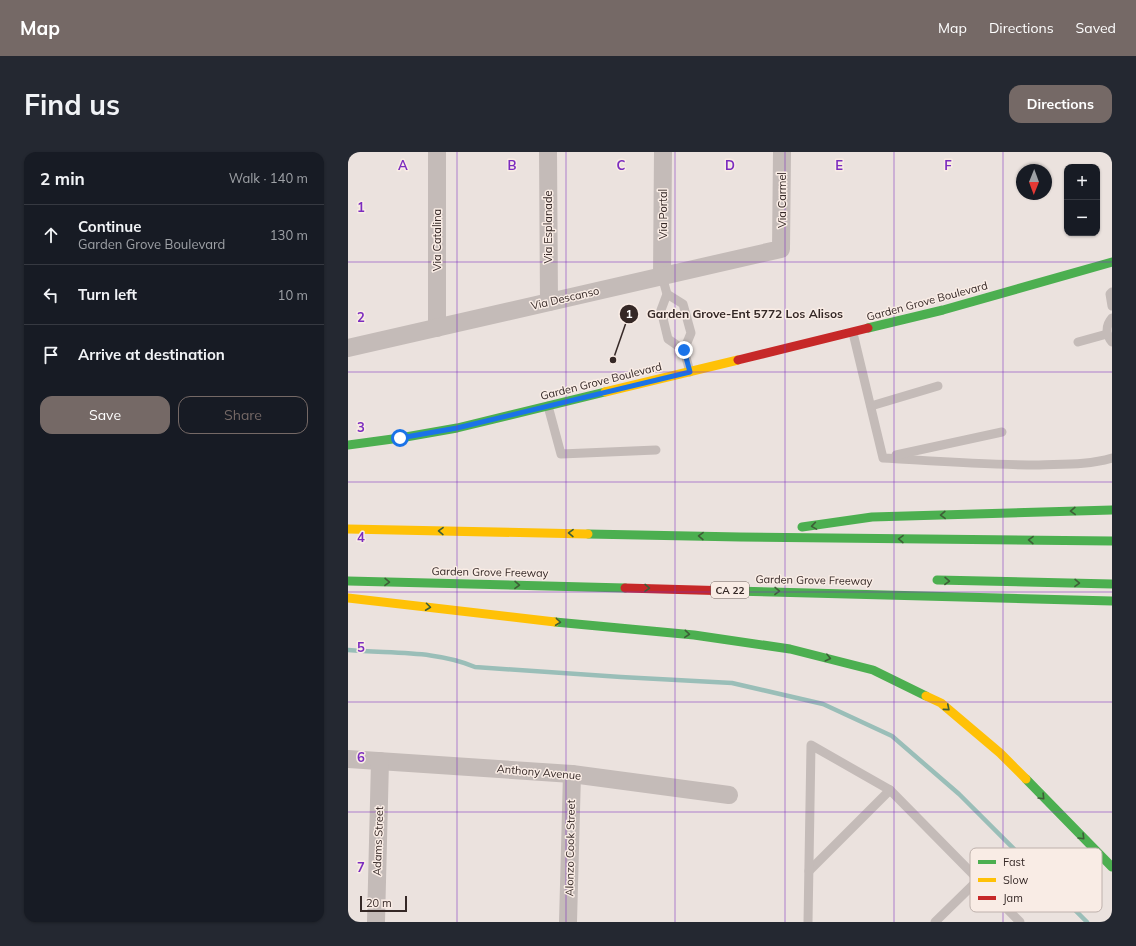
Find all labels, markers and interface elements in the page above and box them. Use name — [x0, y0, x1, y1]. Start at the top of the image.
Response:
text: Map — [20, 16, 60, 40]
text: Map — [938, 19, 967, 37]
text: Directions — [989, 19, 1054, 37]
text: Saved — [1076, 19, 1116, 37]
button: Directions — [1009, 85, 1112, 123]
text: Find us — [24, 87, 120, 122]
text: A — [398, 157, 408, 173]
text: B — [508, 157, 517, 173]
text: C — [617, 157, 626, 173]
text: D — [725, 157, 735, 173]
text: E — [835, 157, 843, 173]
text: F — [944, 157, 952, 173]
north arrow — [1016, 164, 1052, 200]
map controls — [1064, 164, 1100, 236]
button: + — [1064, 164, 1100, 200]
text: 2 min — [40, 168, 85, 189]
text: Walk · 140 m — [229, 170, 308, 186]
street label: Via Carmel — [775, 172, 789, 228]
street label: Via Portal — [656, 189, 670, 239]
street label: Via Esplanade — [541, 190, 555, 264]
text: 1 — [357, 199, 365, 215]
button: − — [1064, 200, 1100, 236]
street label: Via Catalina — [430, 209, 444, 271]
text: Continue — [78, 217, 141, 236]
icon: ahead — [40, 224, 62, 246]
text: 130 m — [270, 227, 308, 243]
text: Garden Grove Boulevard — [78, 236, 225, 252]
street label: Garden Grove Boulevard — [865, 278, 989, 324]
street label: Via Descanso — [530, 283, 600, 313]
icon: left — [40, 284, 62, 306]
text: Turn left — [78, 285, 137, 304]
text: 10 m — [278, 287, 308, 303]
callout: Garden Grove-Ent 5772 Los Alisos — [619, 302, 851, 326]
text: 1 — [625, 306, 633, 321]
text: Garden Grove-Ent 5772 Los Alisos — [647, 306, 843, 321]
text: 2 — [357, 309, 365, 325]
route end — [675, 341, 693, 359]
icon: arrive — [40, 344, 62, 366]
text: Arrive at destination — [78, 345, 225, 364]
street label: Garden Grove Boulevard — [539, 359, 663, 403]
button: Save — [40, 396, 170, 434]
button: Share — [178, 396, 308, 434]
text: 3 — [357, 419, 365, 435]
route start — [391, 429, 409, 447]
one-way arrow — [1070, 507, 1076, 515]
one-way arrow — [940, 510, 946, 519]
one-way arrow — [811, 521, 817, 530]
one-way arrow — [438, 526, 444, 535]
text: 4 — [357, 529, 365, 545]
one-way arrow — [568, 529, 574, 538]
one-way arrow — [698, 532, 704, 540]
one-way arrow — [898, 535, 904, 543]
one-way arrow — [1028, 536, 1034, 544]
street label: Garden Grove Freeway — [431, 564, 549, 580]
street label: Garden Grove Freeway — [755, 572, 873, 588]
one-way arrow — [944, 576, 950, 585]
one-way arrow — [384, 577, 390, 586]
one-way arrow — [1074, 578, 1080, 587]
one-way arrow — [514, 581, 520, 589]
road number: CA 22 — [711, 582, 749, 598]
one-way arrow — [644, 584, 650, 592]
one-way arrow — [774, 587, 780, 596]
one-way arrow — [425, 602, 432, 611]
one-way arrow — [555, 617, 561, 626]
one-way arrow — [684, 629, 690, 638]
text: 5 — [357, 639, 365, 655]
one-way arrow — [824, 653, 831, 662]
one-way arrow — [942, 704, 950, 711]
text: 6 — [357, 749, 365, 765]
street label: Anthony Avenue — [496, 761, 582, 783]
one-way arrow — [1037, 792, 1045, 800]
street label: Alonzo Cook Street — [562, 799, 578, 897]
street label: Adams Street — [370, 806, 386, 876]
one-way arrow — [1077, 832, 1085, 839]
legend — [970, 848, 1102, 912]
text: Fast — [1003, 855, 1025, 869]
text: 7 — [357, 859, 365, 875]
text: Slow — [1003, 873, 1029, 887]
text: Jam — [1003, 891, 1023, 905]
scale bar — [360, 894, 407, 913]
text: 20 m — [366, 896, 392, 910]

